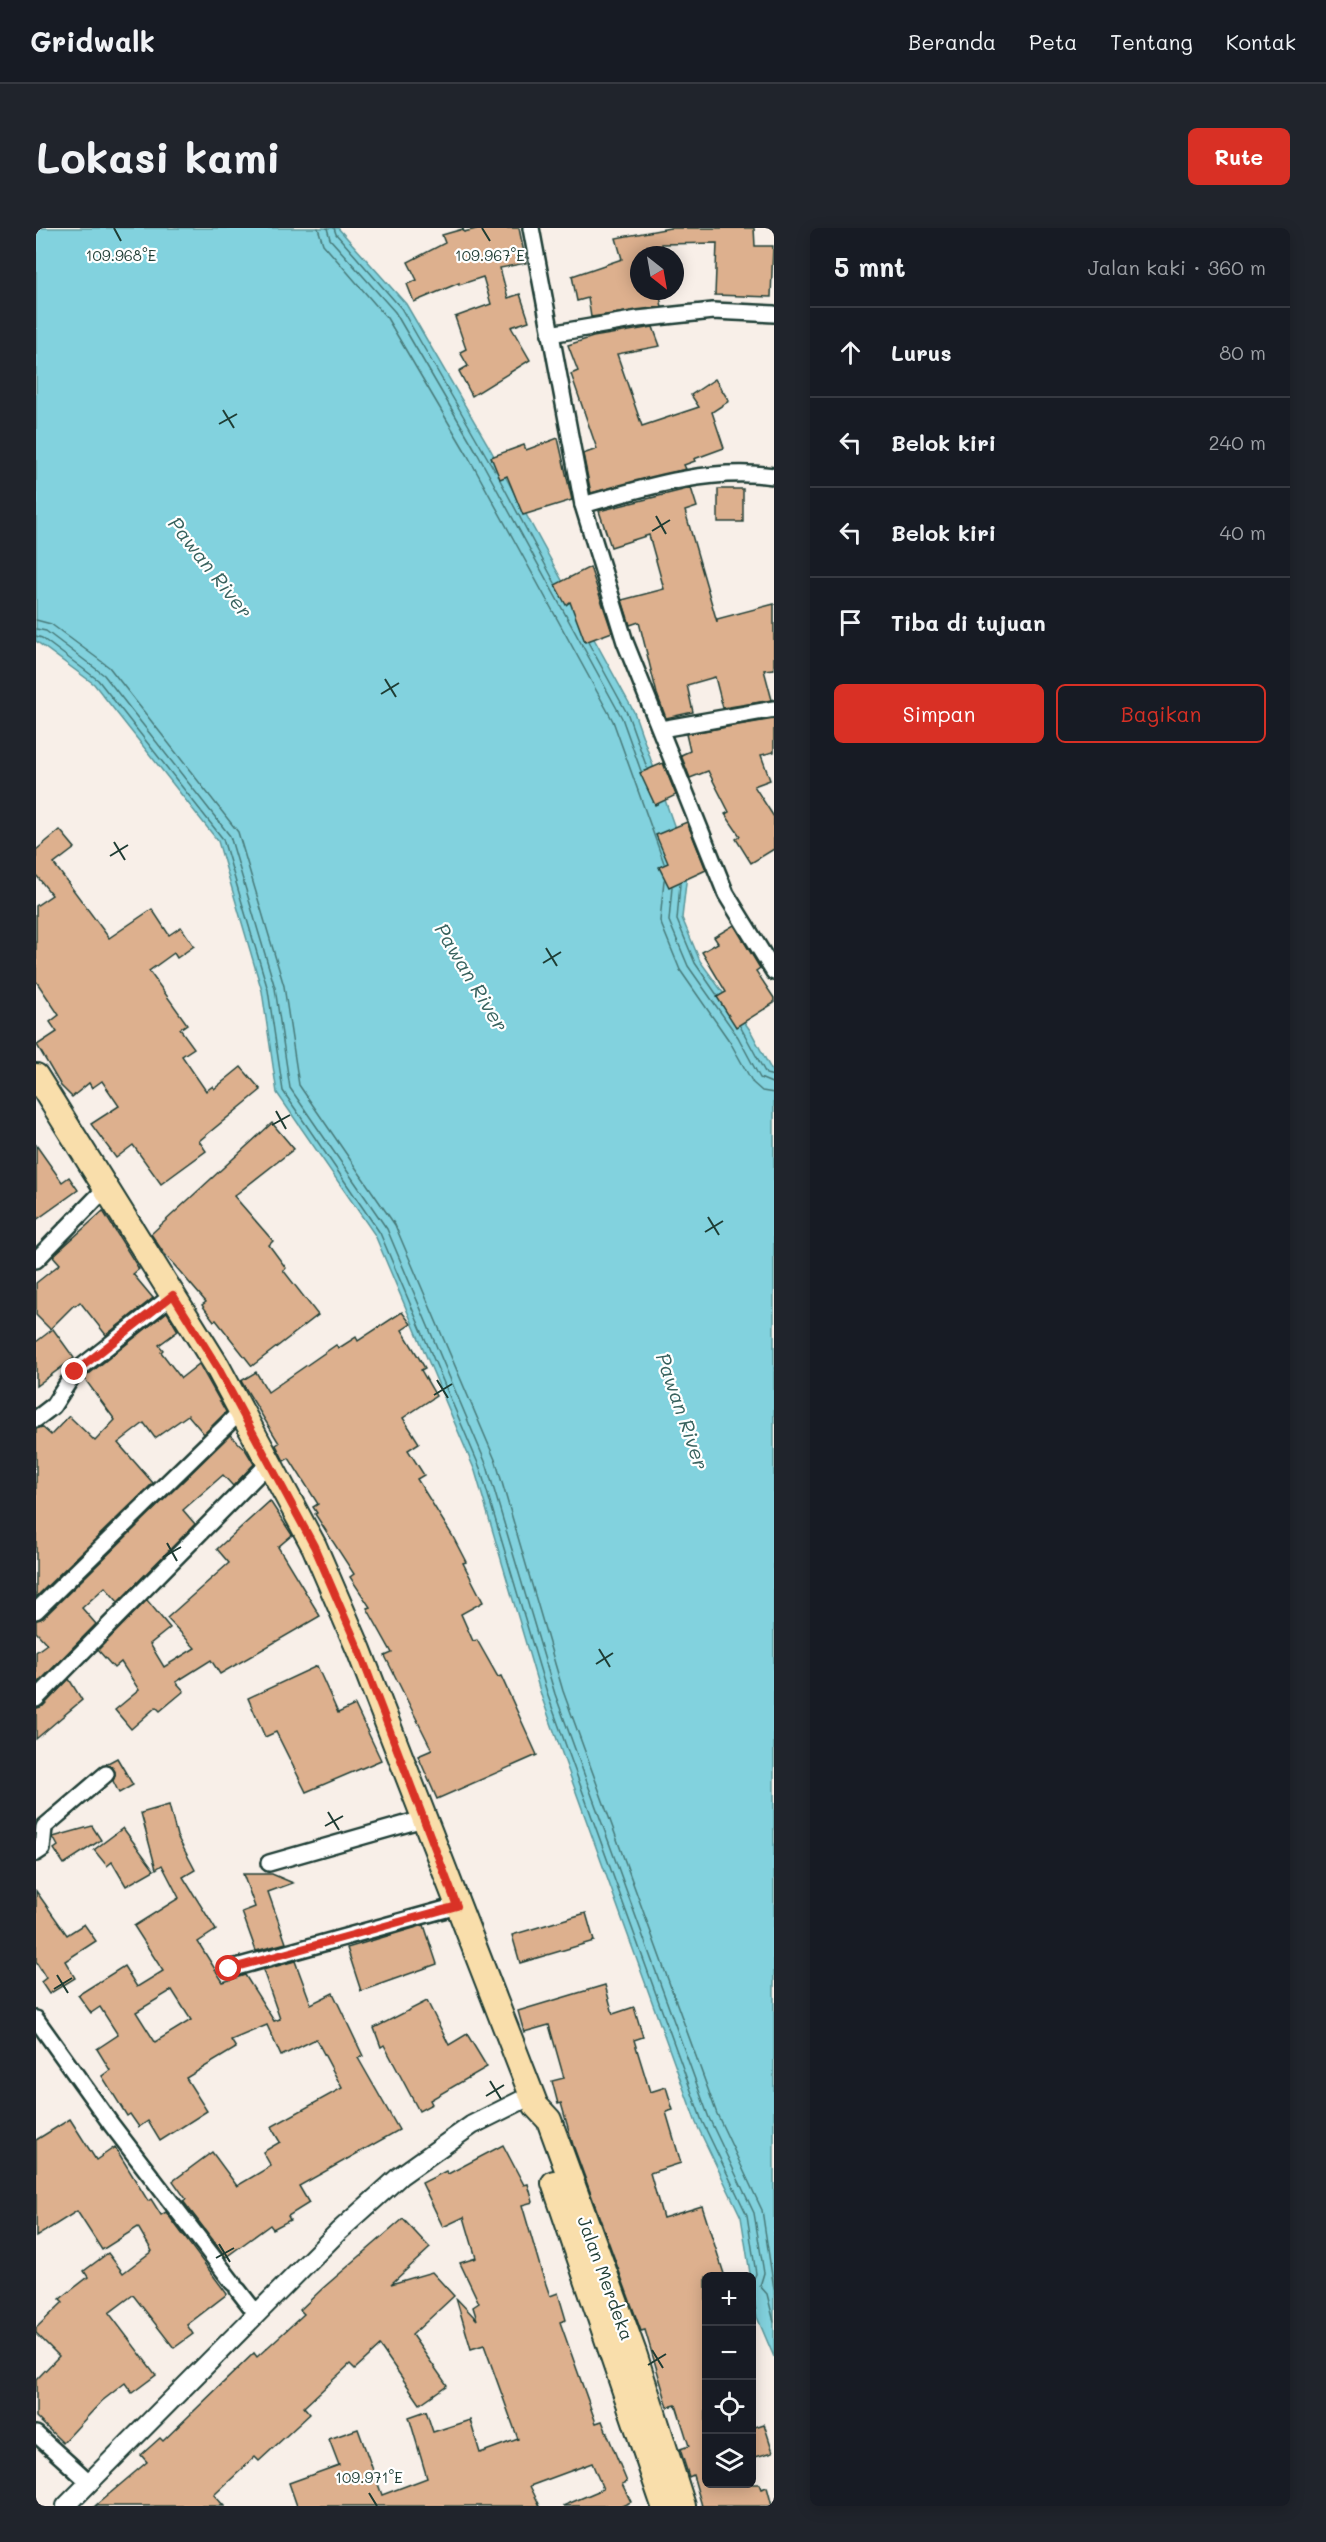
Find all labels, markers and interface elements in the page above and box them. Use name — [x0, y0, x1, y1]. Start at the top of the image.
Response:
text: Gridwalk — [30, 23, 155, 59]
text: Beranda — [908, 28, 996, 55]
text: Peta — [1029, 28, 1077, 55]
text: Tentang — [1110, 28, 1193, 55]
text: Kontak — [1226, 28, 1296, 55]
button: Rute — [1188, 128, 1290, 185]
text: Lokasi kami — [36, 129, 281, 184]
text: 109.968°E — [86, 245, 157, 265]
text: 109.967°E — [455, 245, 525, 265]
north arrow — [630, 246, 684, 300]
text: 5 mnt — [834, 250, 906, 284]
text: Jalan kaki · 360 m — [1088, 254, 1266, 280]
icon: ahead — [834, 336, 867, 369]
text: Lurus — [891, 338, 952, 367]
text: 80 m — [1219, 339, 1266, 365]
icon: left — [834, 426, 867, 459]
text: Belok kiri — [891, 428, 996, 457]
text: 240 m — [1208, 429, 1266, 455]
water label: Pawan River — [163, 511, 259, 623]
icon: left — [834, 516, 867, 549]
text: Belok kiri — [891, 518, 996, 547]
text: 40 m — [1220, 519, 1266, 545]
icon: arrive — [834, 606, 867, 639]
text: Tiba di tujuan — [891, 608, 1046, 637]
button: Simpan — [834, 684, 1044, 743]
button: Bagikan — [1056, 684, 1266, 743]
water label: Pawan River — [429, 918, 515, 1036]
water label: Pawan River — [651, 1349, 715, 1473]
route end — [61, 1358, 87, 1384]
route start — [215, 1955, 241, 1981]
street label: Jalan Merdeka — [572, 2213, 640, 2343]
map controls — [702, 2272, 756, 2488]
button: + — [702, 2272, 756, 2326]
button: − — [702, 2326, 756, 2380]
button: locate — [702, 2380, 756, 2434]
button: layers — [702, 2434, 756, 2488]
text: 109.971°E — [335, 2467, 403, 2487]

